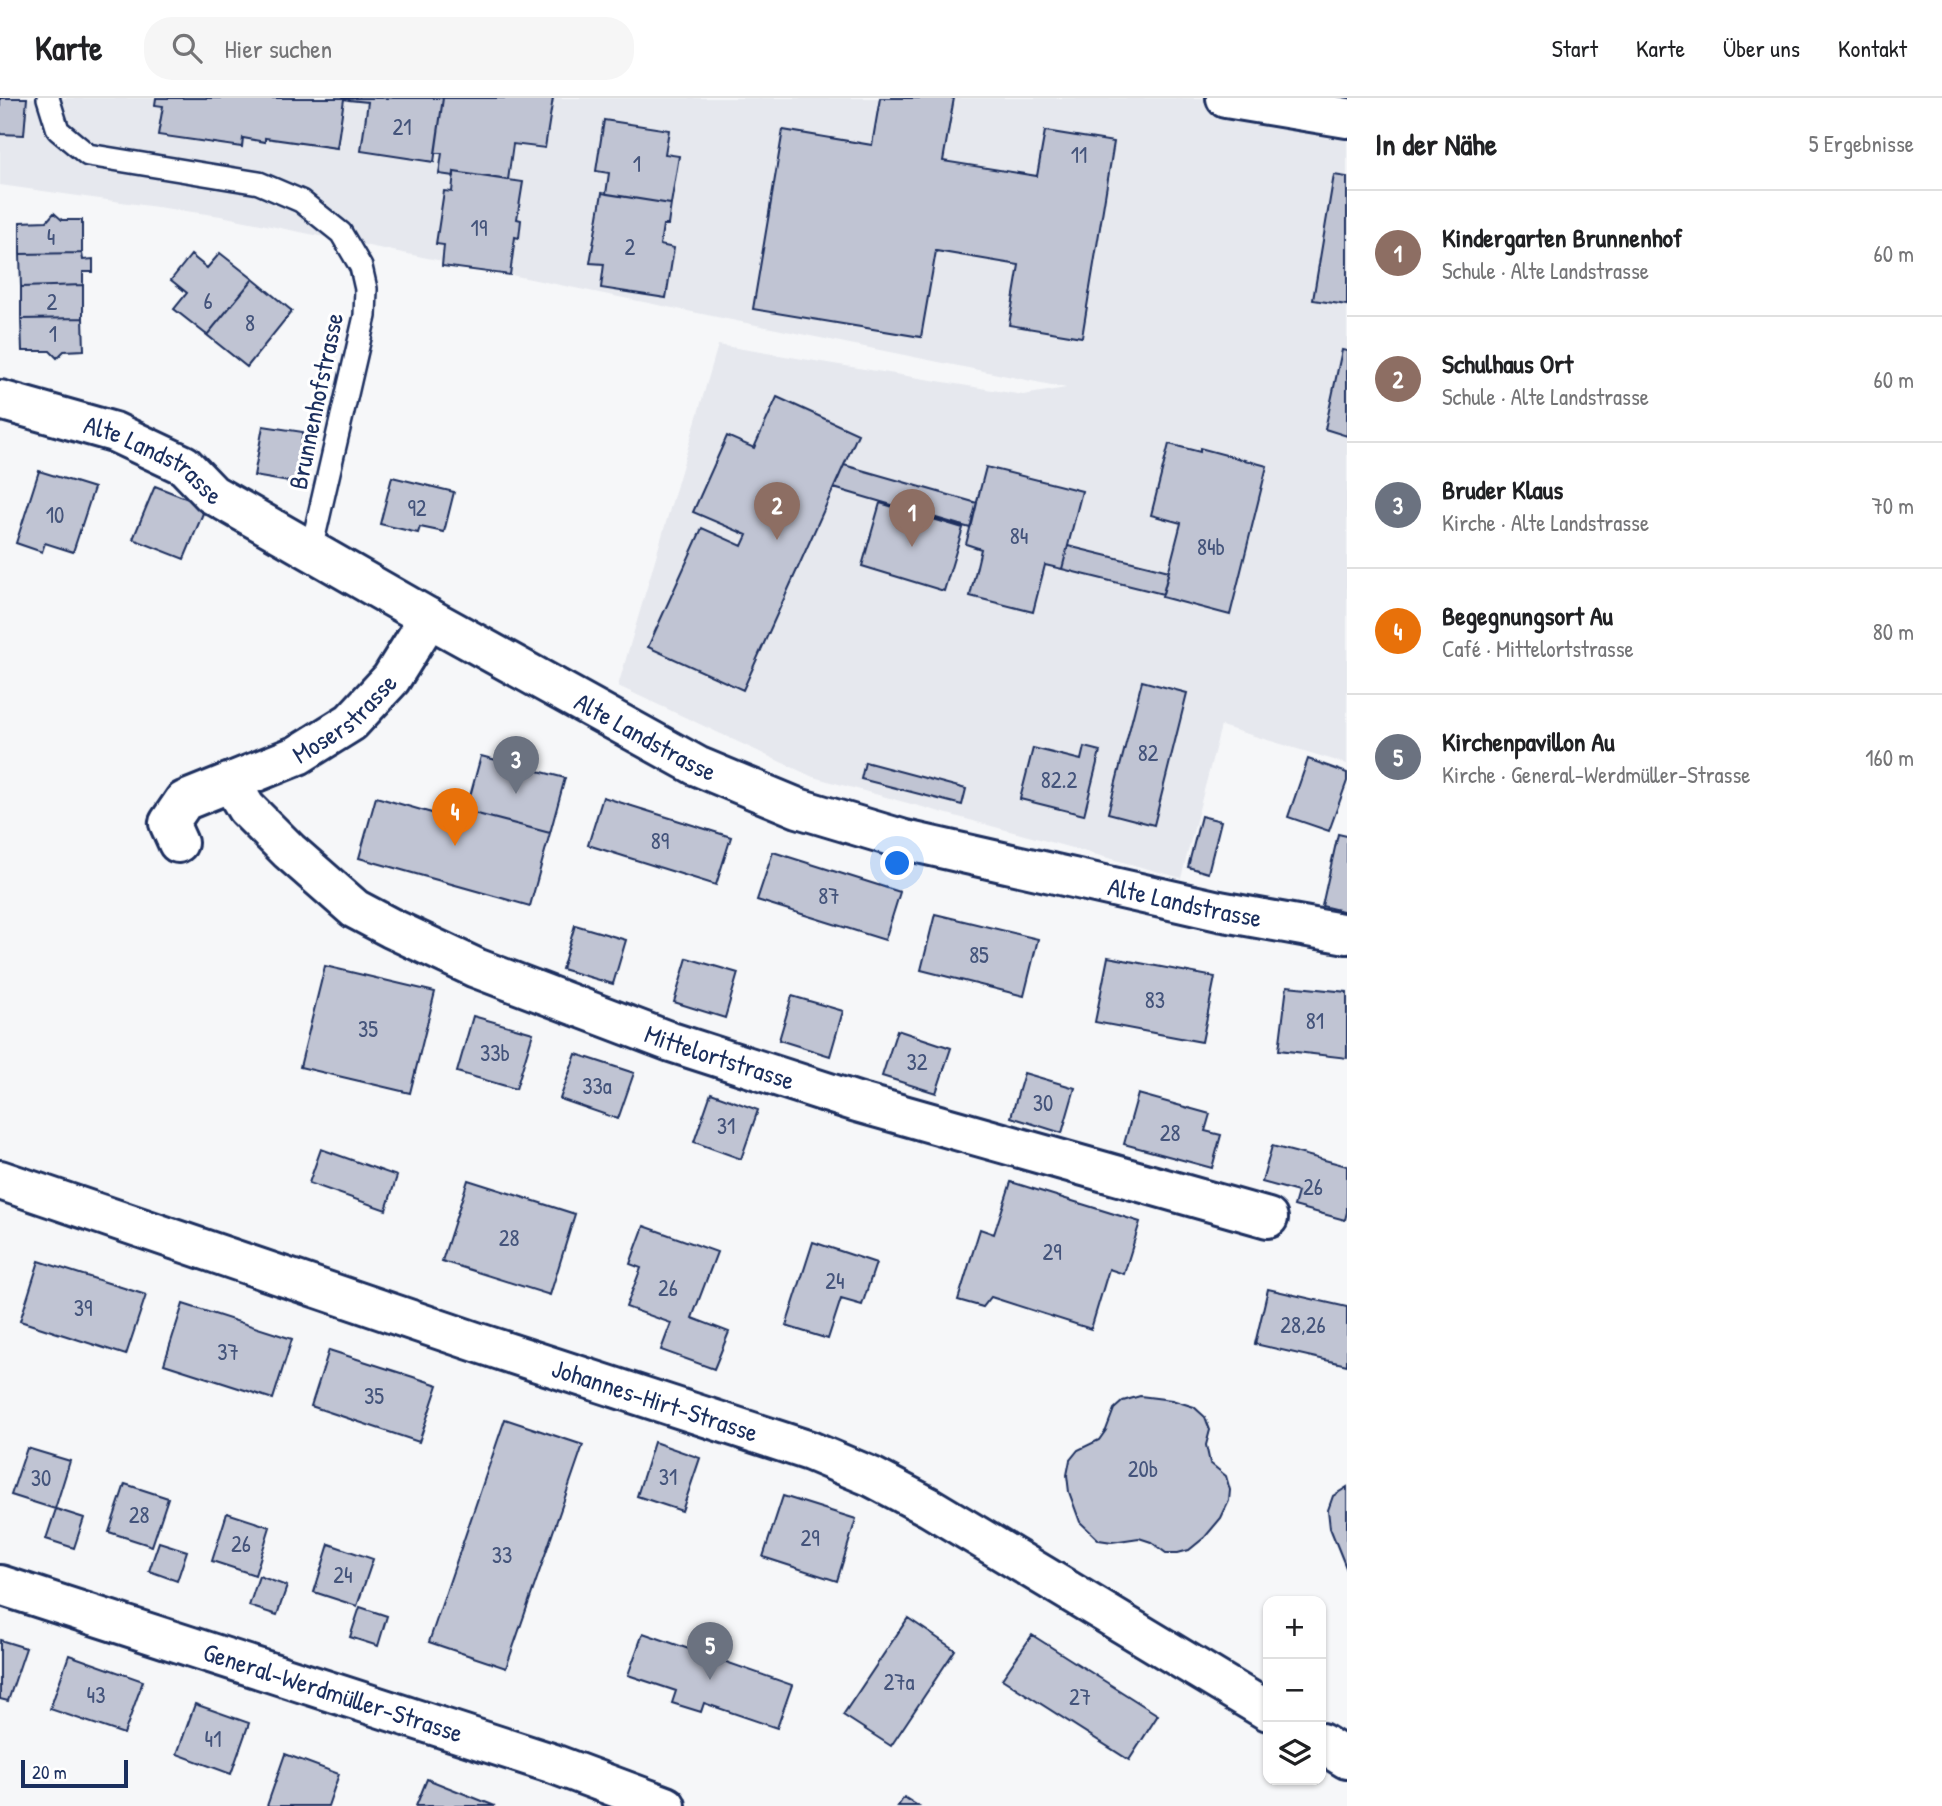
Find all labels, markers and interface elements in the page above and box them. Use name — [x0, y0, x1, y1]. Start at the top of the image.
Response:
search box — [144, 17, 634, 80]
text: Karte — [35, 26, 102, 70]
icon: search — [168, 29, 206, 67]
text: Hier suchen — [224, 31, 332, 66]
text: Start — [1552, 32, 1598, 64]
text: Karte — [1636, 32, 1685, 64]
text: Über uns — [1723, 32, 1800, 64]
text: Kontakt — [1838, 32, 1907, 64]
house number: 21 — [392, 111, 412, 142]
text: In der Nähe — [1375, 124, 1497, 164]
text: 5 Ergebnisse — [1809, 128, 1914, 159]
house number: 11 — [1071, 139, 1087, 170]
house number: 1 — [633, 148, 641, 179]
house number: 19 — [471, 212, 487, 243]
text: Kindergarten Brunnenhof — [1442, 220, 1682, 255]
house number: 4 — [47, 221, 55, 252]
house number: 2 — [625, 231, 636, 262]
text: 1 — [1394, 238, 1402, 269]
text: 60 m — [1874, 238, 1914, 269]
text: Schule · Alte Landstrasse — [1442, 255, 1649, 286]
house number: 6 — [203, 285, 213, 316]
house number: 2 — [47, 286, 58, 317]
house number: 8 — [245, 307, 255, 338]
street label: Brunnenhofstrasse — [280, 309, 351, 492]
house number: 1 — [49, 318, 57, 349]
text: Schulhaus Ort — [1442, 346, 1573, 381]
text: 2 — [1393, 364, 1403, 395]
text: 60 m — [1874, 364, 1914, 395]
text: Schule · Alte Landstrasse — [1442, 381, 1649, 412]
street label: Alte Landstrasse — [80, 406, 228, 513]
text: Bruder Klaus — [1442, 472, 1563, 507]
pin: 2 — [754, 482, 800, 540]
pin: 1 — [889, 489, 935, 547]
text: 3 — [1393, 490, 1403, 521]
text: 70 m — [1871, 490, 1914, 521]
house number: 92 — [407, 492, 427, 523]
house number: 10 — [46, 499, 64, 530]
text: Kirche · Alte Landstrasse — [1442, 507, 1649, 538]
house number: 84 — [1010, 520, 1028, 551]
house number: 84b — [1197, 531, 1225, 562]
text: Begegnungsort Au — [1442, 598, 1613, 633]
text: 4 — [1394, 616, 1402, 647]
text: 80 m — [1873, 616, 1914, 647]
text: Café · Mittelortstrasse — [1442, 633, 1634, 664]
street label: Moserstrasse — [286, 666, 404, 771]
street label: Alte Landstrasse — [569, 684, 721, 789]
text: Kirchenpavillon Au — [1442, 724, 1615, 759]
pin: 3 — [493, 736, 539, 794]
house number: 82 — [1138, 737, 1159, 768]
text: 5 — [1393, 742, 1403, 773]
text: 160 m — [1865, 742, 1914, 773]
text: Kirche · General-Werdmüller-Strasse — [1442, 759, 1750, 790]
house number: 82.2 — [1041, 764, 1077, 795]
pin: 4 — [432, 788, 478, 846]
house number: 89 — [651, 825, 669, 856]
your location — [880, 846, 914, 880]
street label: Alte Landstrasse — [1105, 868, 1264, 935]
house number: 87 — [818, 880, 840, 911]
house number: 85 — [969, 939, 989, 970]
house number: 83 — [1145, 984, 1165, 1015]
house number: 81 — [1306, 1005, 1324, 1036]
house number: 35 — [358, 1013, 378, 1044]
street label: Mittelortstrasse — [640, 1016, 799, 1098]
house number: 33b — [480, 1037, 510, 1068]
house number: 32 — [906, 1046, 928, 1077]
house number: 33a — [582, 1070, 612, 1101]
house number: 30 — [1033, 1087, 1053, 1118]
house number: 31 — [717, 1110, 735, 1141]
house number: 28 — [1160, 1117, 1180, 1148]
house number: 26 — [1303, 1171, 1323, 1202]
house number: 28 — [499, 1222, 519, 1253]
house number: 29 — [1042, 1236, 1062, 1267]
house number: 24 — [825, 1265, 845, 1296]
house number: 26 — [658, 1272, 678, 1303]
house number: 39 — [74, 1292, 92, 1323]
house number: 28,26 — [1280, 1309, 1326, 1340]
house number: 37 — [217, 1336, 239, 1367]
street label: Johannes-Hirt-Strasse — [548, 1350, 763, 1450]
house number: 35 — [364, 1380, 384, 1411]
house number: 20b — [1128, 1453, 1158, 1484]
house number: 31 — [659, 1461, 677, 1492]
house number: 30 — [31, 1462, 51, 1493]
house number: 28 — [129, 1499, 149, 1530]
house number: 29 — [800, 1522, 820, 1553]
house number: 26 — [231, 1528, 251, 1559]
house number: 33 — [492, 1539, 512, 1570]
house number: 24 — [333, 1559, 353, 1590]
map controls — [1263, 1596, 1326, 1785]
button: + — [1263, 1596, 1326, 1659]
pin: 5 — [687, 1622, 733, 1680]
street label: General-Werdmüller-Strasse — [199, 1634, 467, 1750]
button: − — [1263, 1659, 1326, 1722]
house number: 27a — [883, 1666, 915, 1697]
house number: 43 — [87, 1679, 105, 1710]
house number: 27 — [1069, 1681, 1091, 1712]
button: layers — [1263, 1722, 1326, 1785]
house number: 41 — [205, 1723, 221, 1754]
scale bar — [21, 1757, 128, 1789]
text: 20 m — [32, 1759, 67, 1785]

